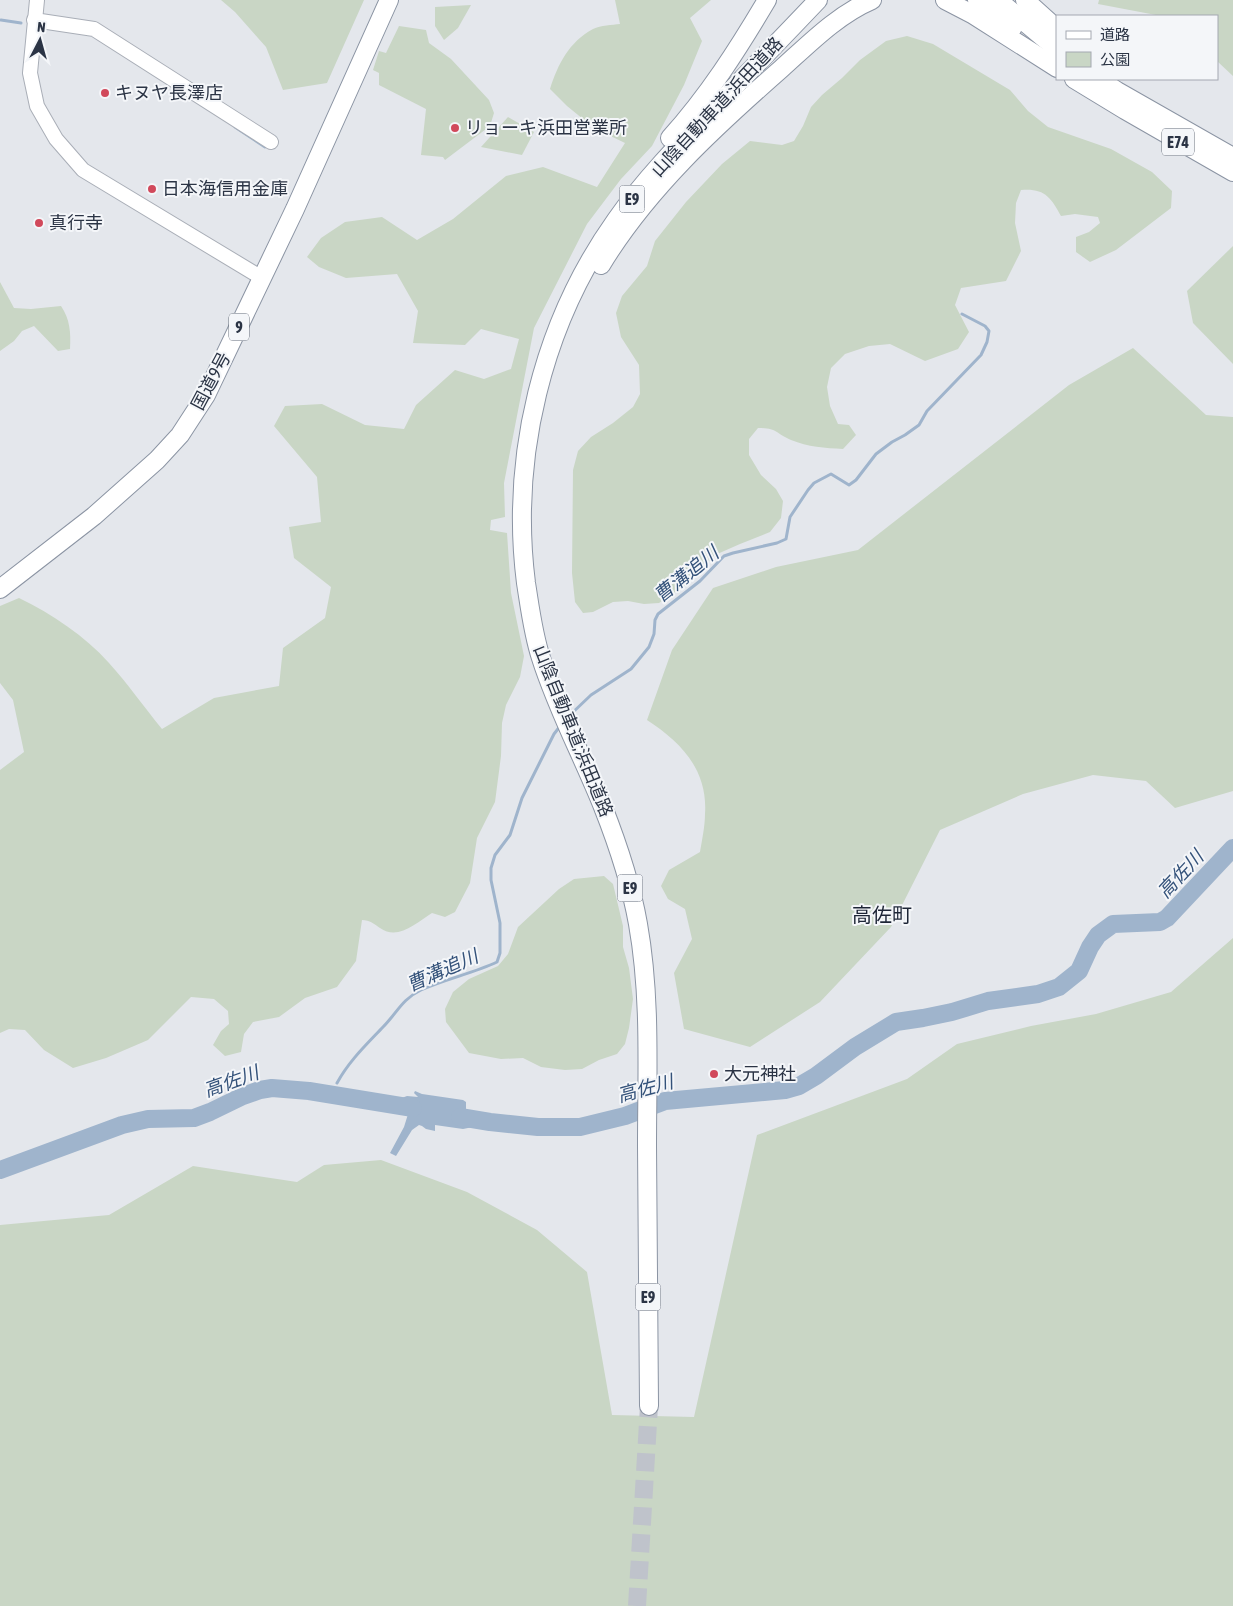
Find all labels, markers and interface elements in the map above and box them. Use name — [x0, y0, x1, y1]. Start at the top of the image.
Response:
north arrow — [15, 15, 65, 65]
legend — [1056, 15, 1218, 80]
text: N — [36, 19, 46, 35]
text: 道路 — [1100, 26, 1130, 43]
street label: 山陰自動車道;浜田道路 — [646, 33, 787, 181]
text: 公園 — [1100, 51, 1130, 68]
place label: キヌヤ長澤店 — [115, 82, 223, 103]
marker: キヌヤ長澤店 — [99, 87, 111, 99]
place label: リョーキ浜田営業所 — [465, 117, 627, 138]
marker: リョーキ浜田営業所 — [449, 122, 461, 134]
road number: E74 — [1162, 128, 1194, 156]
place label: 日本海信用金庫 — [162, 178, 288, 199]
marker: 日本海信用金庫 — [146, 183, 158, 195]
road number: E9 — [620, 185, 644, 212]
place label: 真行寺 — [49, 212, 103, 233]
marker: 真行寺 — [33, 217, 45, 229]
road number: 9 — [229, 314, 249, 341]
street label: 国道9号 — [187, 348, 234, 413]
water label: 曹溝追川 — [650, 540, 724, 606]
street label: 山陰自動車道;浜田道路 — [529, 642, 618, 820]
water label: 高佐川 — [1153, 844, 1209, 902]
road number: E9 — [618, 874, 642, 901]
district label: 高佐町 — [852, 903, 912, 926]
water label: 曹溝追川 — [403, 944, 483, 996]
water label: 高佐川 — [200, 1060, 263, 1101]
place label: 大元神社 — [724, 1063, 796, 1084]
marker: 大元神社 — [708, 1068, 720, 1080]
water label: 高佐川 — [615, 1069, 677, 1106]
road number: E9 — [636, 1284, 660, 1310]

